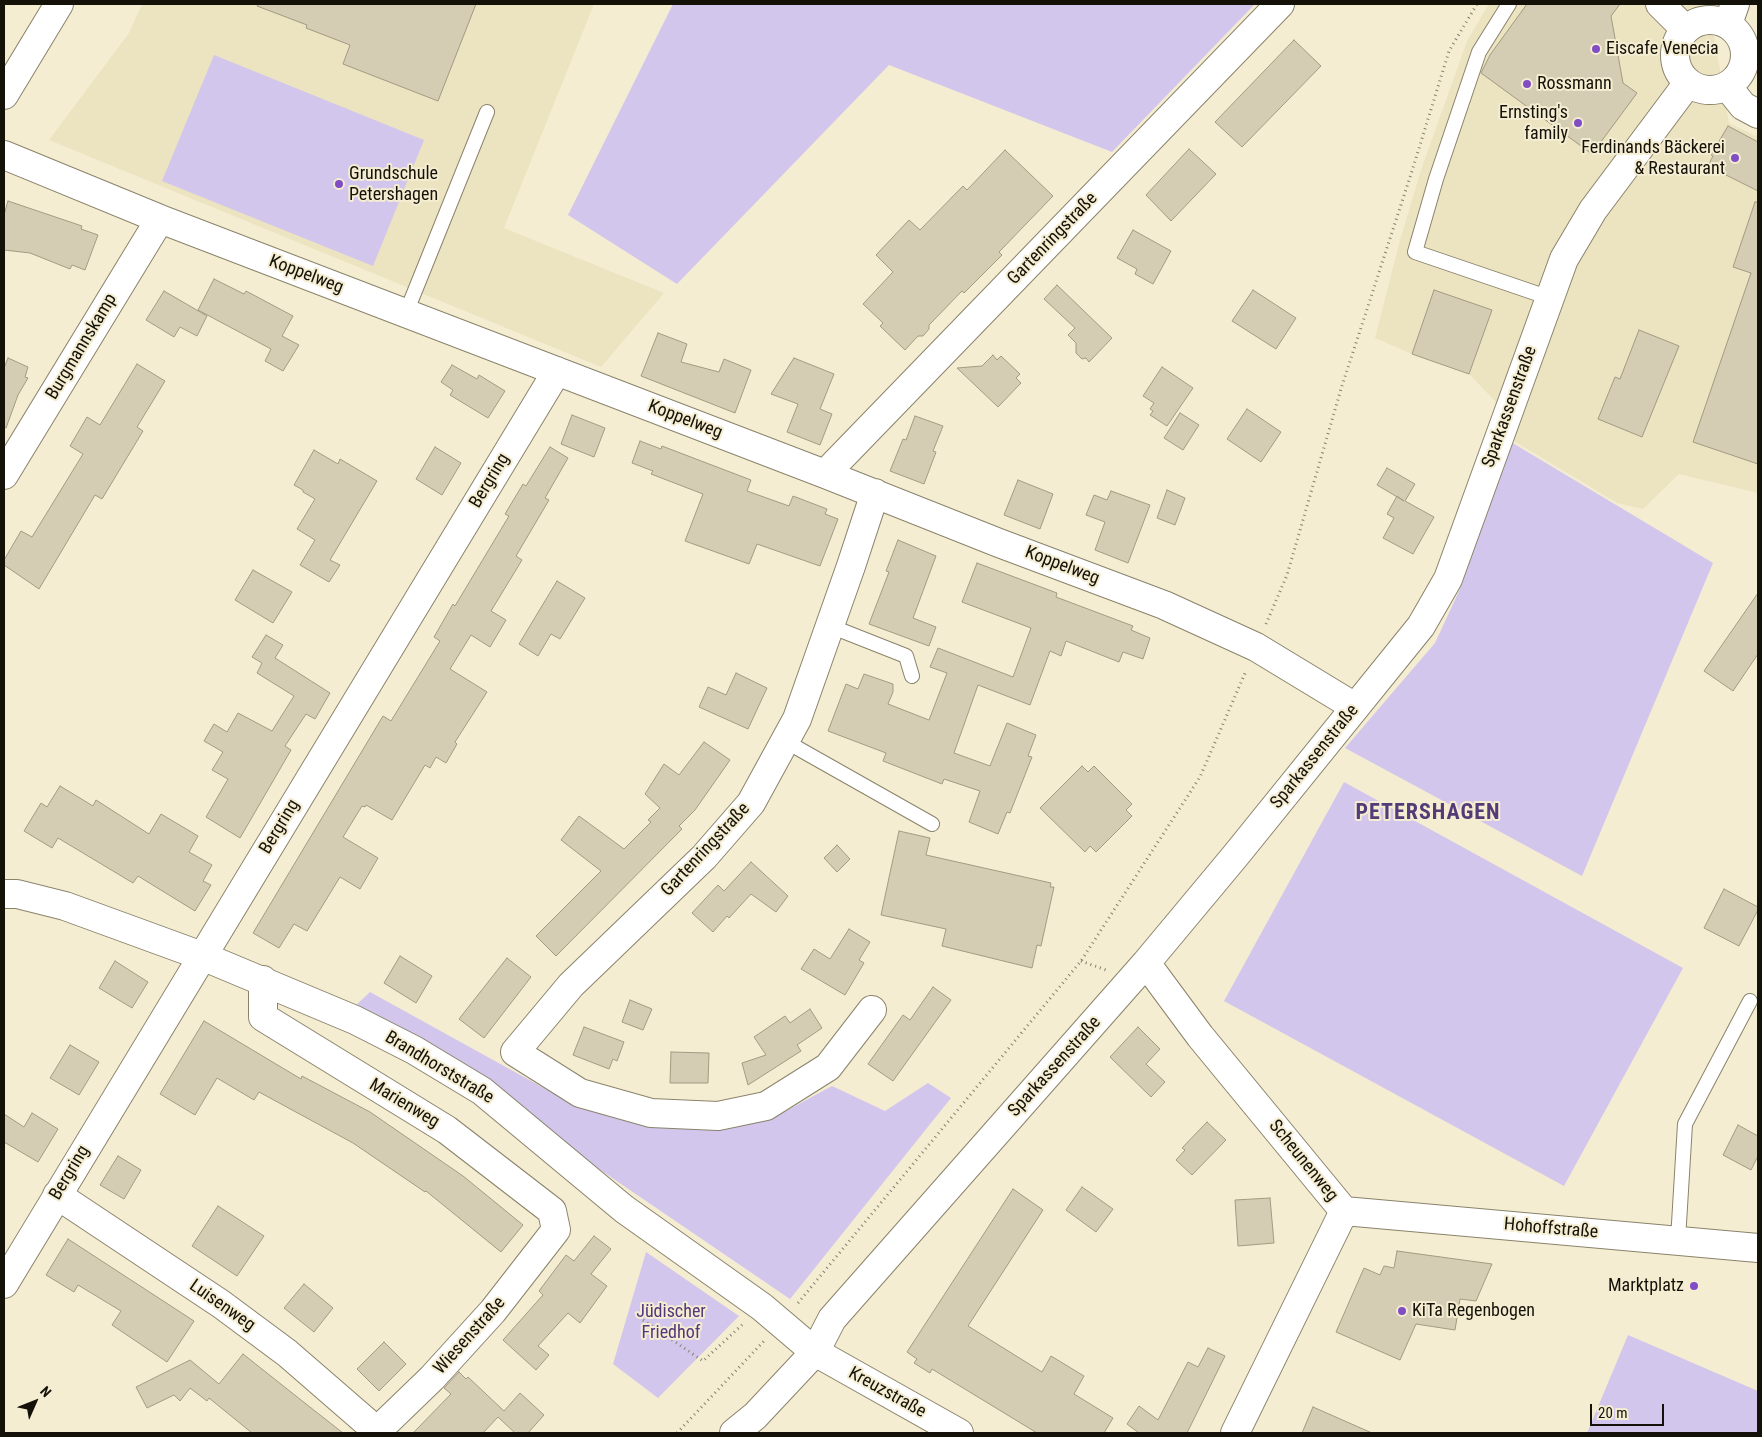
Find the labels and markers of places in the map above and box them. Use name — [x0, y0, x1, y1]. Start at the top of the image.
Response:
place label: Eiscafe Venecia — [1606, 38, 1719, 60]
marker: Eiscafe Venecia — [1590, 43, 1602, 55]
place label: Rossmann — [1537, 73, 1612, 95]
marker: Rossmann — [1521, 78, 1533, 90]
place label: Ernsting's family — [1499, 102, 1568, 144]
marker: Ernsting's family — [1572, 117, 1584, 129]
place label: Ferdinands Bäckerei & Restaurant — [1581, 137, 1725, 180]
marker: Ferdinands Bäckerei & Restaurant — [1729, 152, 1741, 164]
place label: Grundschule Petershagen — [349, 163, 438, 205]
marker: Grundschule Petershagen — [333, 178, 345, 190]
place label: Marktplatz — [1608, 1275, 1684, 1297]
marker: Marktplatz — [1688, 1280, 1700, 1292]
place label: KiTa Regenbogen — [1412, 1300, 1535, 1322]
marker: KiTa Regenbogen — [1396, 1305, 1408, 1317]

